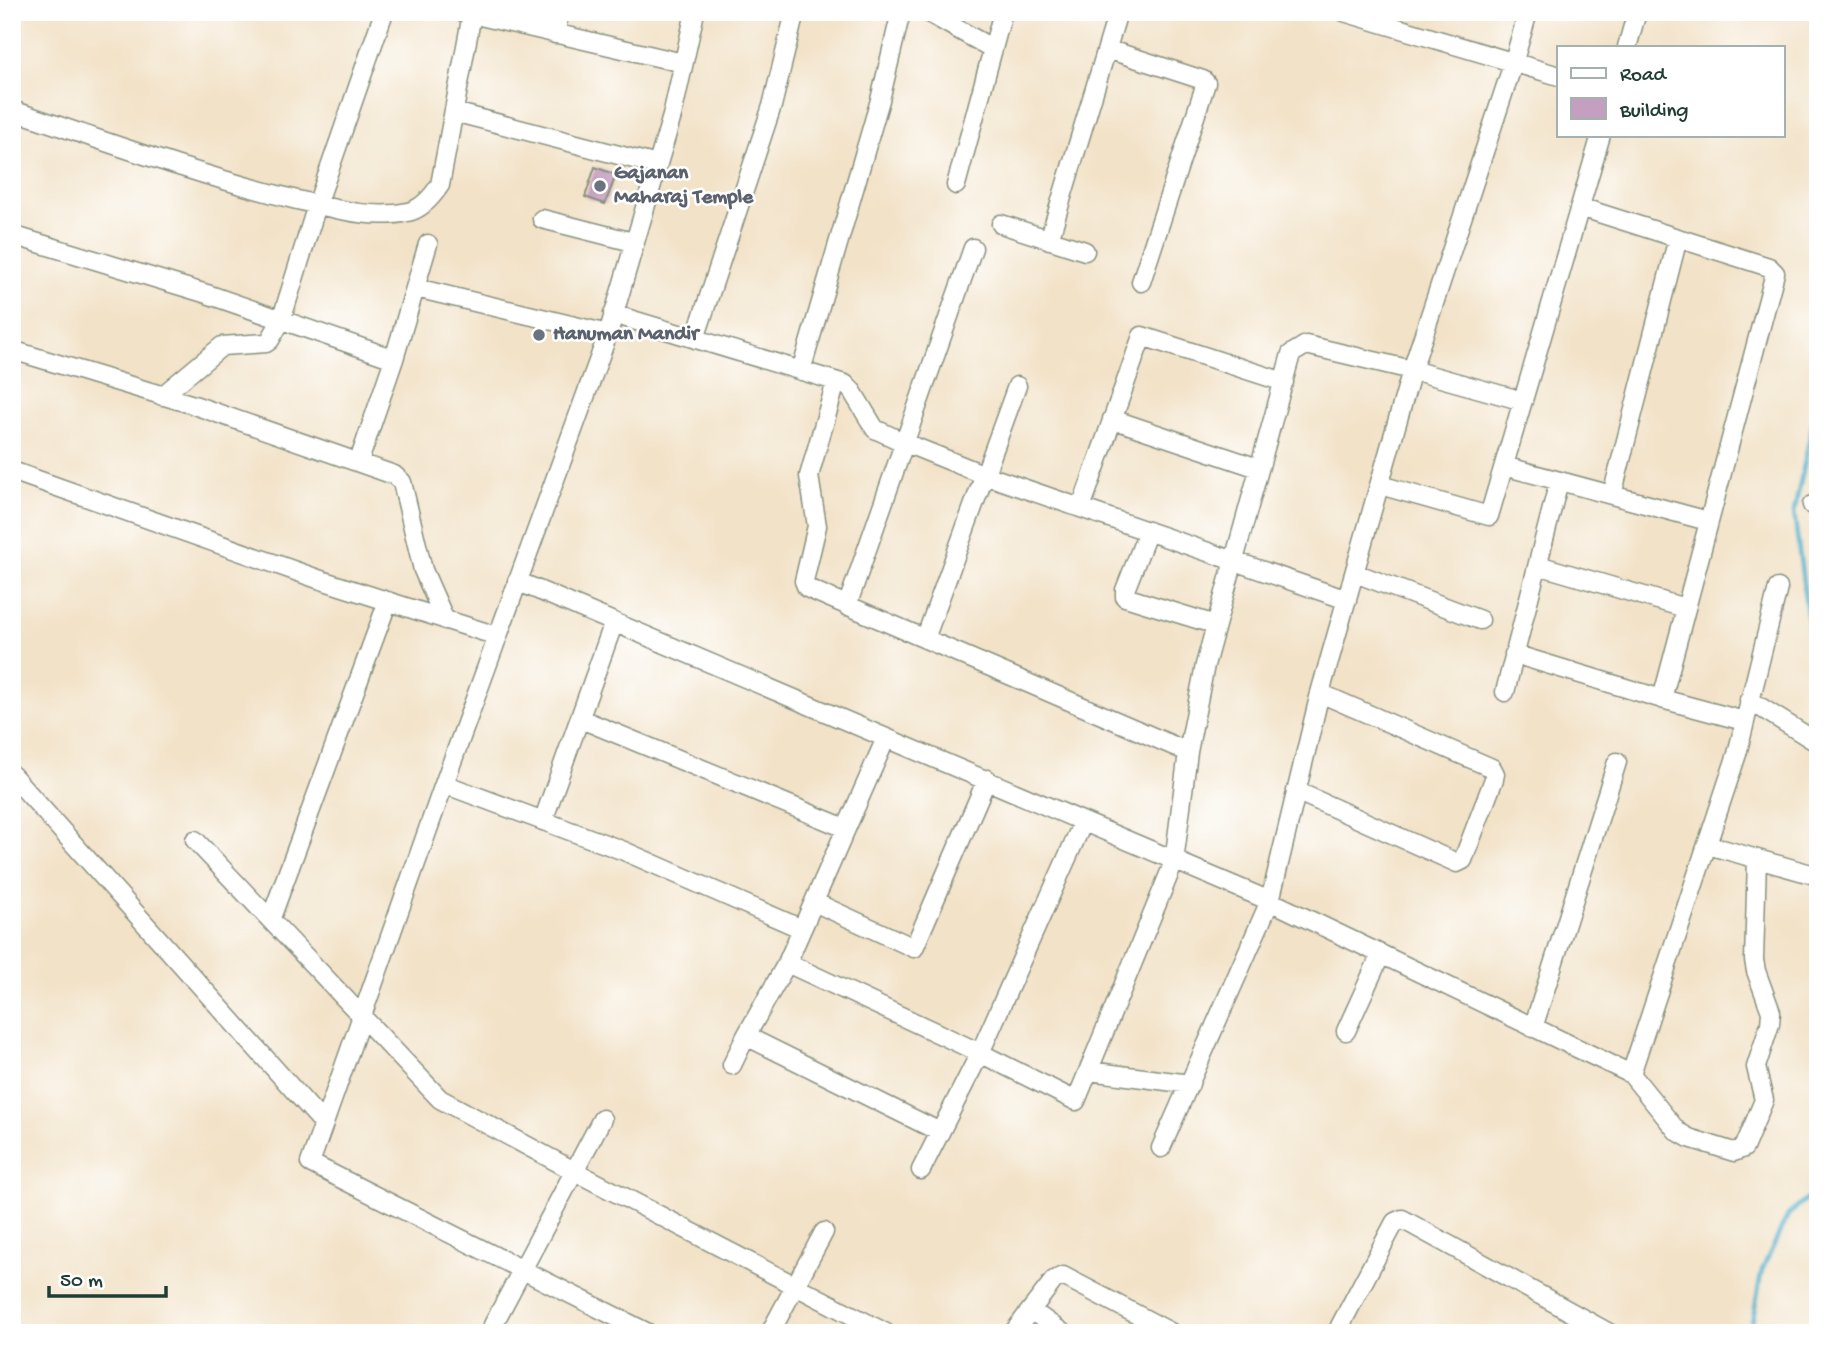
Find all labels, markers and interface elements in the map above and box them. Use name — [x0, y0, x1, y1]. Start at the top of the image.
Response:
legend — [1557, 46, 1784, 136]
text: Road — [1620, 64, 1668, 89]
text: Building — [1619, 100, 1689, 125]
place label: Gajanan Maharaj Temple — [614, 162, 754, 211]
marker: Gajanan Maharaj Temple — [592, 178, 608, 194]
place label: Hanuman Mandir — [553, 323, 701, 348]
marker: Hanuman Mandir — [531, 327, 547, 343]
scale bar — [49, 1254, 166, 1298]
text: 50 m — [60, 1270, 103, 1295]

